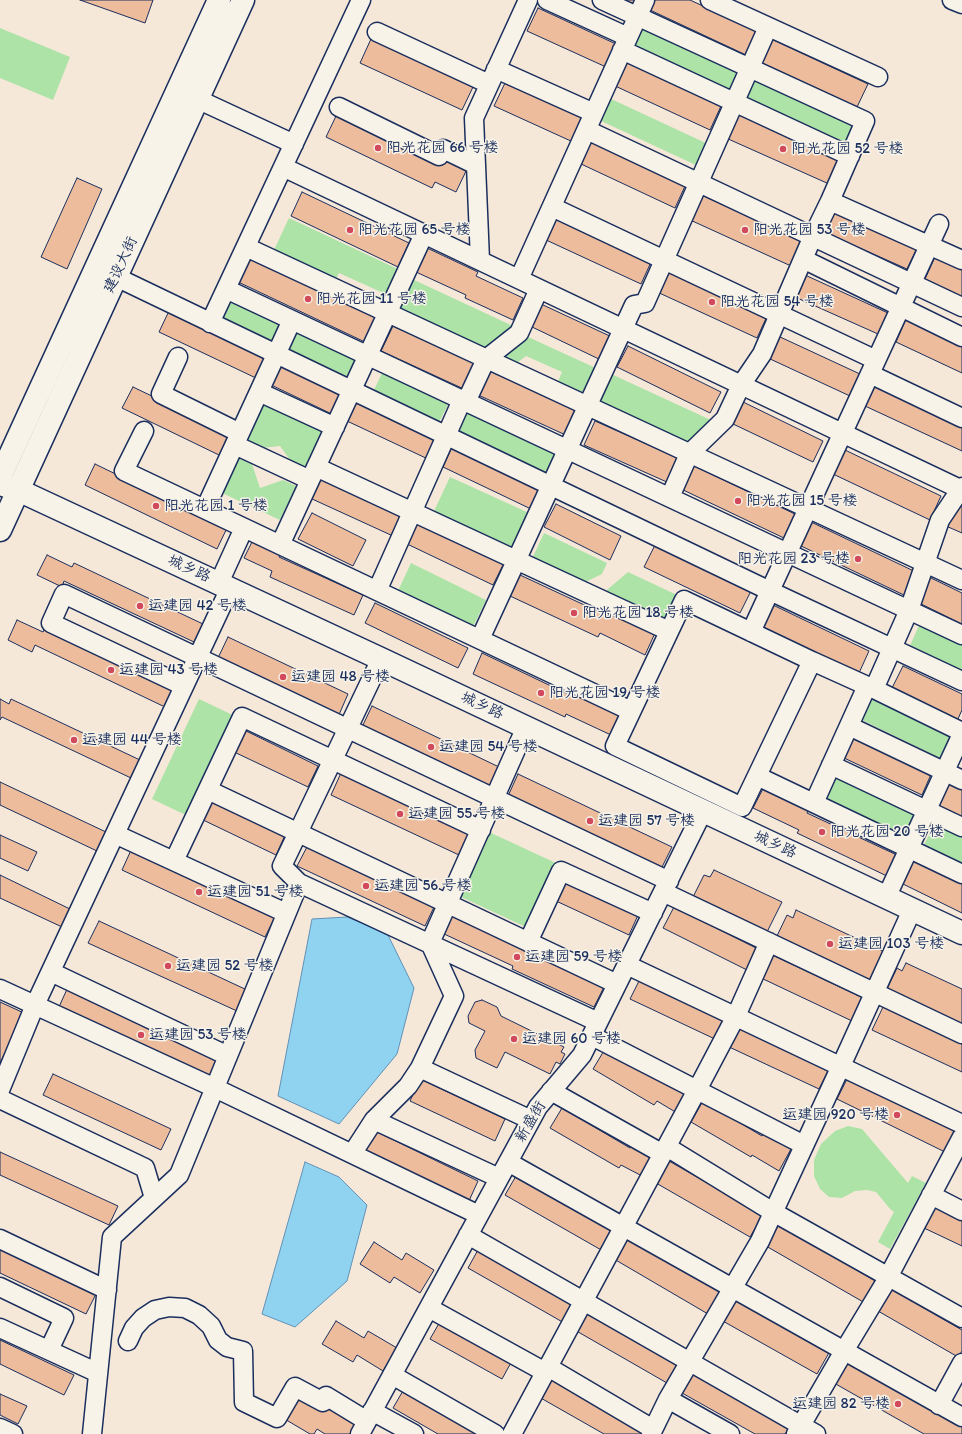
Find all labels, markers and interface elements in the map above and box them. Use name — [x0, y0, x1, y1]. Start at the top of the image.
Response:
place label: 阳光花园 66 号楼 — [386, 139, 499, 157]
place label: 阳光花园 52 号楼 — [791, 140, 904, 158]
marker: 阳光花园 66 号楼 — [373, 143, 383, 153]
marker: 阳光花园 52 号楼 — [778, 144, 788, 154]
place label: 阳光花园 65 号楼 — [358, 221, 471, 239]
place label: 阳光花园 53 号楼 — [753, 221, 866, 239]
marker: 阳光花园 65 号楼 — [345, 225, 355, 235]
marker: 阳光花园 53 号楼 — [740, 225, 750, 235]
street label: 建设大街 — [100, 234, 142, 296]
place label: 阳光花园 11 号楼 — [316, 290, 427, 308]
place label: 阳光花园 54 号楼 — [720, 293, 834, 311]
marker: 阳光花园 11 号楼 — [303, 294, 313, 304]
marker: 阳光花园 54 号楼 — [707, 297, 717, 307]
place label: 阳光花园 15 号楼 — [746, 492, 858, 510]
marker: 阳光花园 15 号楼 — [733, 496, 743, 506]
place label: 阳光花园 1 号楼 — [164, 497, 268, 515]
marker: 阳光花园 1 号楼 — [151, 501, 161, 511]
place label: 阳光花园 23 号楼 — [737, 550, 850, 568]
street label: 城乡路 — [165, 551, 213, 587]
marker: 阳光花园 23 号楼 — [853, 554, 863, 564]
place label: 运建园 42 号楼 — [148, 597, 247, 615]
marker: 运建园 42 号楼 — [135, 601, 145, 611]
place label: 阳光花园 18 号楼 — [582, 604, 694, 622]
marker: 阳光花园 18 号楼 — [569, 608, 579, 618]
place label: 运建园 43 号楼 — [119, 661, 218, 679]
marker: 运建园 43 号楼 — [106, 665, 116, 675]
place label: 运建园 48 号楼 — [291, 668, 390, 686]
marker: 运建园 48 号楼 — [278, 672, 288, 682]
place label: 阳光花园 19 号楼 — [549, 684, 661, 702]
street label: 城乡路 — [458, 688, 506, 724]
marker: 阳光花园 19 号楼 — [536, 688, 546, 698]
place label: 运建园 44 号楼 — [82, 731, 182, 749]
marker: 运建园 44 号楼 — [69, 735, 79, 745]
place label: 运建园 54 号楼 — [439, 738, 538, 756]
marker: 运建园 54 号楼 — [426, 742, 436, 752]
place label: 运建园 55 号楼 — [408, 805, 505, 823]
marker: 运建园 55 号楼 — [395, 809, 405, 819]
place label: 运建园 57 号楼 — [598, 812, 695, 830]
marker: 运建园 57 号楼 — [585, 816, 595, 826]
place label: 阳光花园 20 号楼 — [830, 823, 944, 841]
street label: 城乡路 — [751, 827, 799, 863]
marker: 阳光花园 20 号楼 — [817, 827, 827, 837]
place label: 运建园 56 号楼 — [374, 877, 472, 895]
marker: 运建园 56 号楼 — [361, 881, 371, 891]
place label: 运建园 51 号楼 — [207, 883, 304, 901]
marker: 运建园 51 号楼 — [194, 887, 204, 897]
place label: 运建园 103 号楼 — [838, 935, 944, 953]
marker: 运建园 103 号楼 — [825, 939, 835, 949]
place label: 运建园 59 号楼 — [525, 948, 622, 966]
marker: 运建园 59 号楼 — [512, 952, 522, 962]
place label: 运建园 52 号楼 — [176, 957, 274, 975]
marker: 运建园 52 号楼 — [163, 961, 173, 971]
place label: 运建园 53 号楼 — [149, 1026, 247, 1044]
marker: 运建园 53 号楼 — [136, 1030, 146, 1040]
place label: 运建园 60 号楼 — [522, 1030, 621, 1048]
marker: 运建园 60 号楼 — [509, 1034, 519, 1044]
street label: 新盛街 — [512, 1098, 550, 1146]
place label: 运建园 920 号楼 — [782, 1106, 889, 1124]
marker: 运建园 920 号楼 — [892, 1110, 902, 1120]
place label: 运建园 82 号楼 — [792, 1395, 890, 1413]
marker: 运建园 82 号楼 — [893, 1399, 903, 1409]

